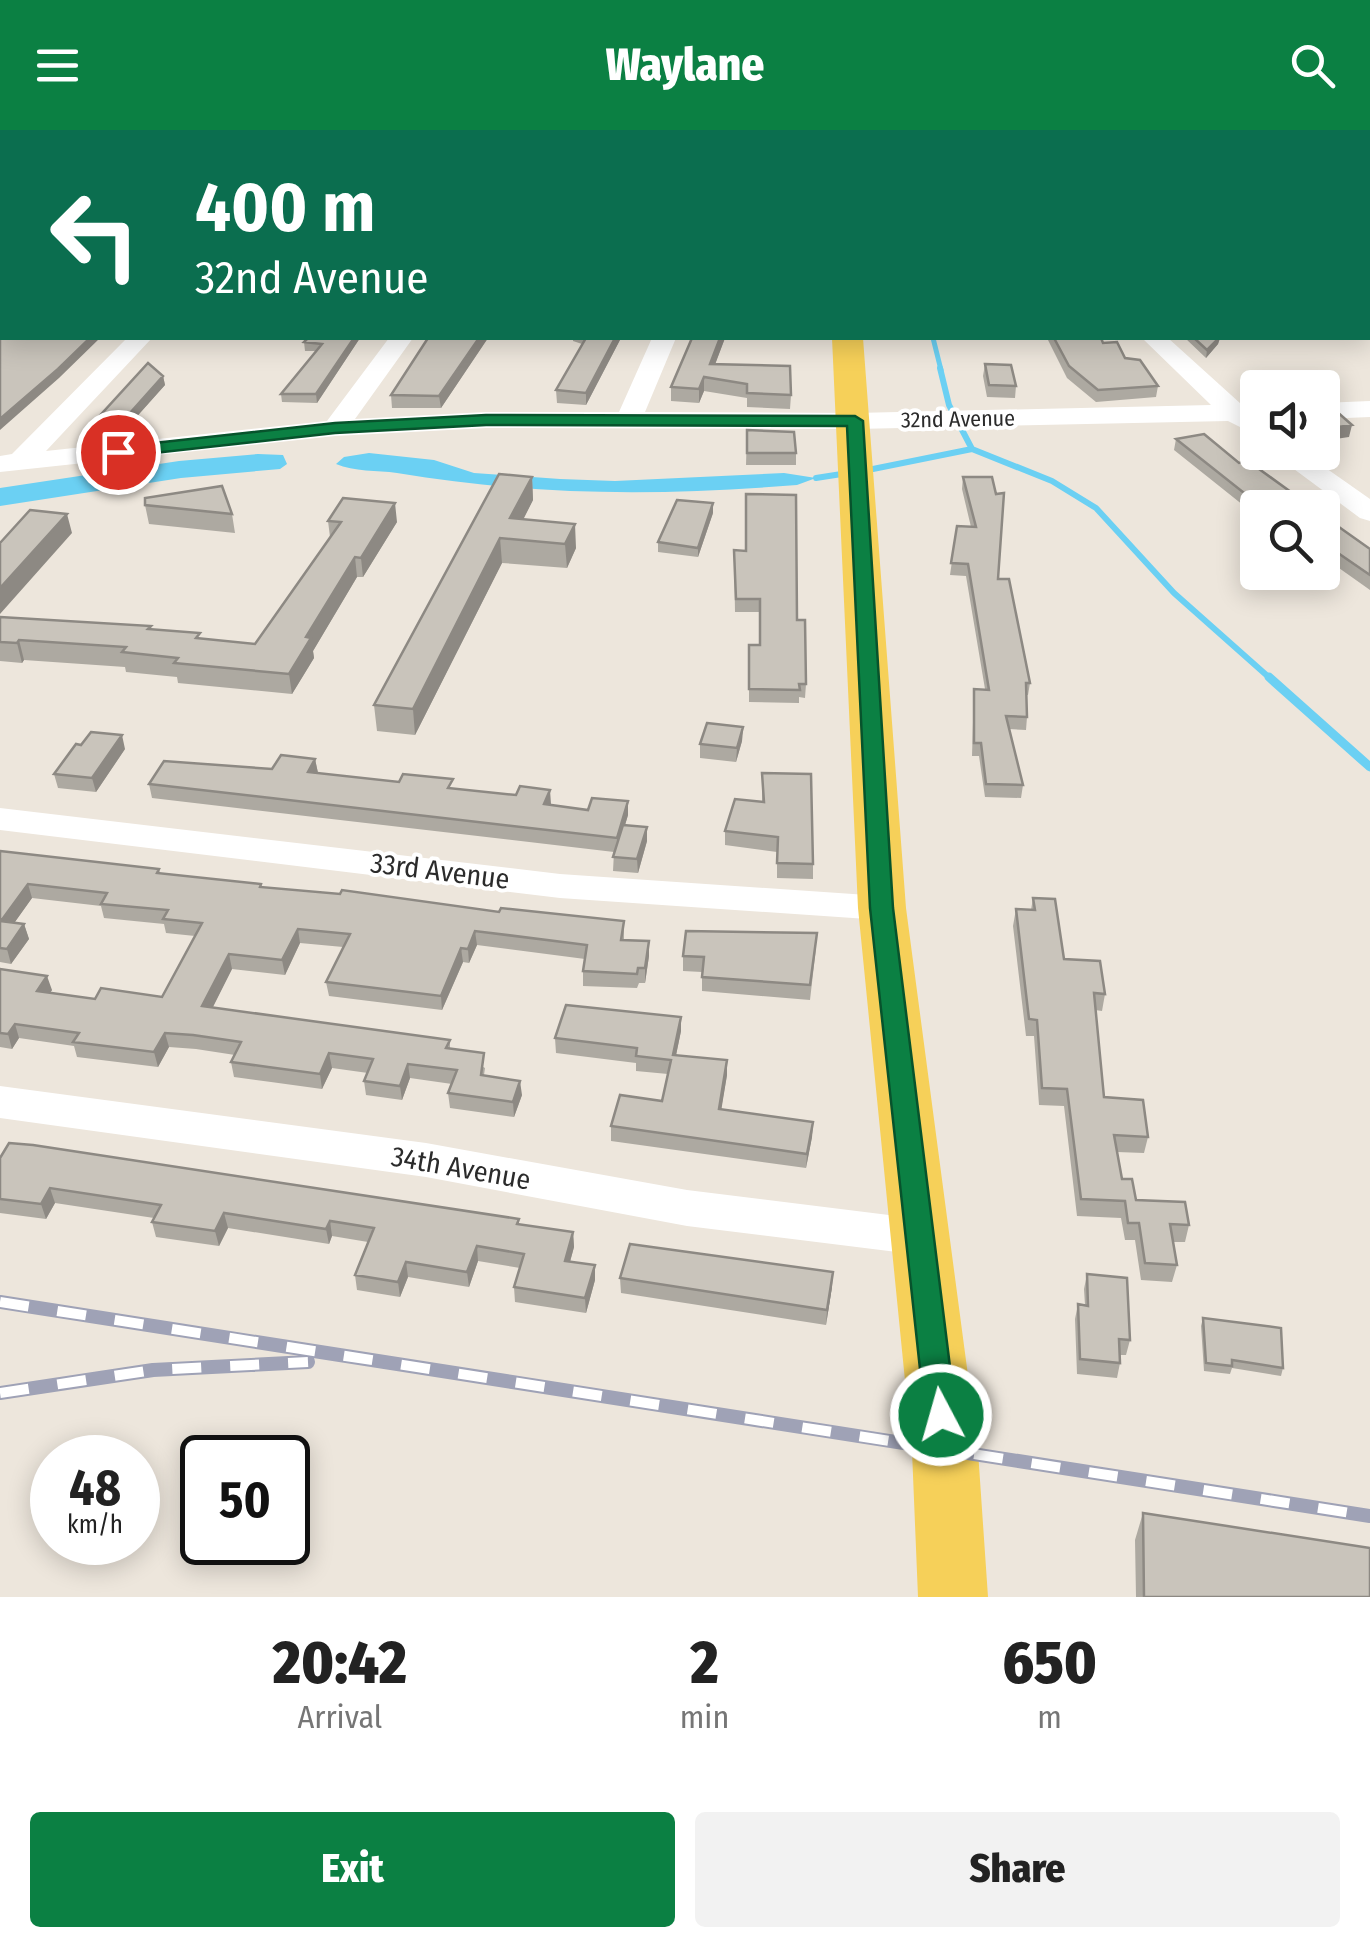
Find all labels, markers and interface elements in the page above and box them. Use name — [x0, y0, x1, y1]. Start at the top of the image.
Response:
icon: menu — [30, 38, 85, 93]
text: Waylane — [606, 38, 764, 92]
icon: search — [1285, 38, 1340, 93]
text: 400 m — [195, 166, 375, 250]
icon: left — [30, 170, 160, 300]
text: 32nd Avenue — [195, 251, 428, 305]
map controls — [1240, 370, 1340, 590]
button: sound — [1240, 370, 1340, 470]
street label: 32nd Avenue — [901, 405, 1015, 433]
pin — [76, 410, 161, 495]
icon: arrive — [91, 425, 146, 480]
button: search — [1240, 490, 1340, 590]
street label: 33rd Avenue — [369, 846, 511, 896]
street label: 34th Avenue — [389, 1140, 533, 1196]
position arrow — [889, 1363, 993, 1467]
speed limit sign: 50 — [180, 1435, 310, 1565]
text: 48 — [69, 1458, 121, 1518]
text: km/h — [67, 1510, 123, 1540]
text: 20:42 — [273, 1627, 407, 1699]
text: 2 — [690, 1627, 719, 1699]
text: 650 — [1002, 1627, 1097, 1699]
text: Arrival — [297, 1698, 382, 1736]
text: min — [680, 1698, 729, 1736]
text: m — [1037, 1698, 1062, 1736]
button: Exit — [30, 1812, 675, 1927]
button: Share — [695, 1812, 1340, 1927]

